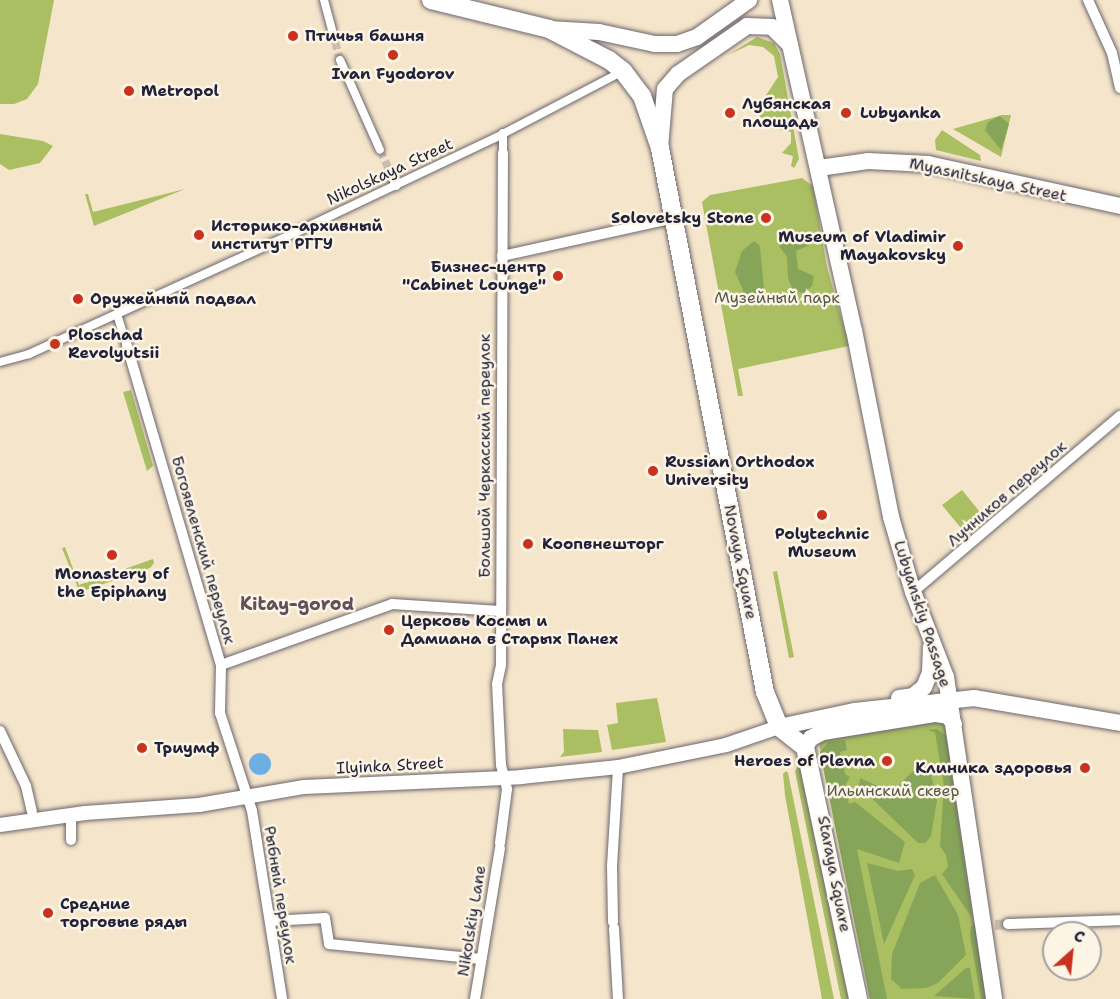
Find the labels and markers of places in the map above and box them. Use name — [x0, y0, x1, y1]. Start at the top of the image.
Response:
place label: Птичья башня — [305, 26, 425, 46]
marker: Птичья башня — [286, 29, 300, 43]
marker: Ivan Fyodorov — [386, 48, 400, 62]
place label: Ivan Fyodorov — [332, 64, 454, 84]
place label: Metropol — [141, 81, 219, 101]
marker: Metropol — [122, 84, 136, 98]
place label: Лубянская площадь — [742, 94, 831, 132]
place label: Lubyanka — [860, 103, 941, 123]
marker: Lubyanka — [837, 104, 855, 122]
marker: Лубянская площадь — [723, 106, 737, 120]
place label: Solovetsky Stone — [611, 208, 754, 228]
marker: Solovetsky Stone — [759, 211, 773, 225]
place label: Историко-архивный институт РГГУ — [211, 216, 383, 254]
place label: Museum of Vladimir Mayakovsky — [778, 227, 946, 265]
marker: Историко-архивный институт РГГУ — [192, 228, 206, 242]
marker: Museum of Vladimir Mayakovsky — [951, 239, 965, 253]
place label: Бизнес-центр "Cabinet Lounge" — [403, 257, 546, 295]
marker: Бизнес-центр "Cabinet Lounge" — [551, 269, 565, 283]
place label: Оружейный подвал — [90, 289, 256, 309]
marker: Оружейный подвал — [71, 292, 85, 306]
place label: Ploschad Revolyutsii — [68, 325, 159, 363]
marker: Ploschad Revolyutsii — [46, 335, 64, 353]
place label: Russian Orthodox University — [665, 452, 814, 490]
marker: Russian Orthodox University — [646, 464, 660, 478]
marker: Polytechnic Museum — [815, 508, 829, 522]
place label: Polytechnic Museum — [775, 524, 869, 562]
place label: Коопвнешторг — [542, 534, 664, 554]
marker: Коопвнешторг — [519, 535, 537, 553]
marker: Monastery of the Epiphany — [105, 548, 119, 562]
place label: Monastery of the Epiphany — [55, 564, 169, 602]
place label: Церковь Космы и Дамиана в Старых Панех — [401, 611, 618, 649]
marker: Церковь Космы и Дамиана в Старых Панех — [382, 623, 396, 637]
place label: Триумф — [154, 738, 219, 758]
marker: Триумф — [135, 741, 149, 755]
place label: Heroes of Plevna — [734, 751, 875, 771]
marker: Heroes of Plevna — [880, 754, 894, 768]
place label: Клиника здоровья — [915, 758, 1072, 778]
marker: Клиника здоровья — [1076, 759, 1094, 777]
place label: Средние торговые ряды — [60, 894, 187, 932]
marker: Средние торговые ряды — [41, 906, 55, 920]

